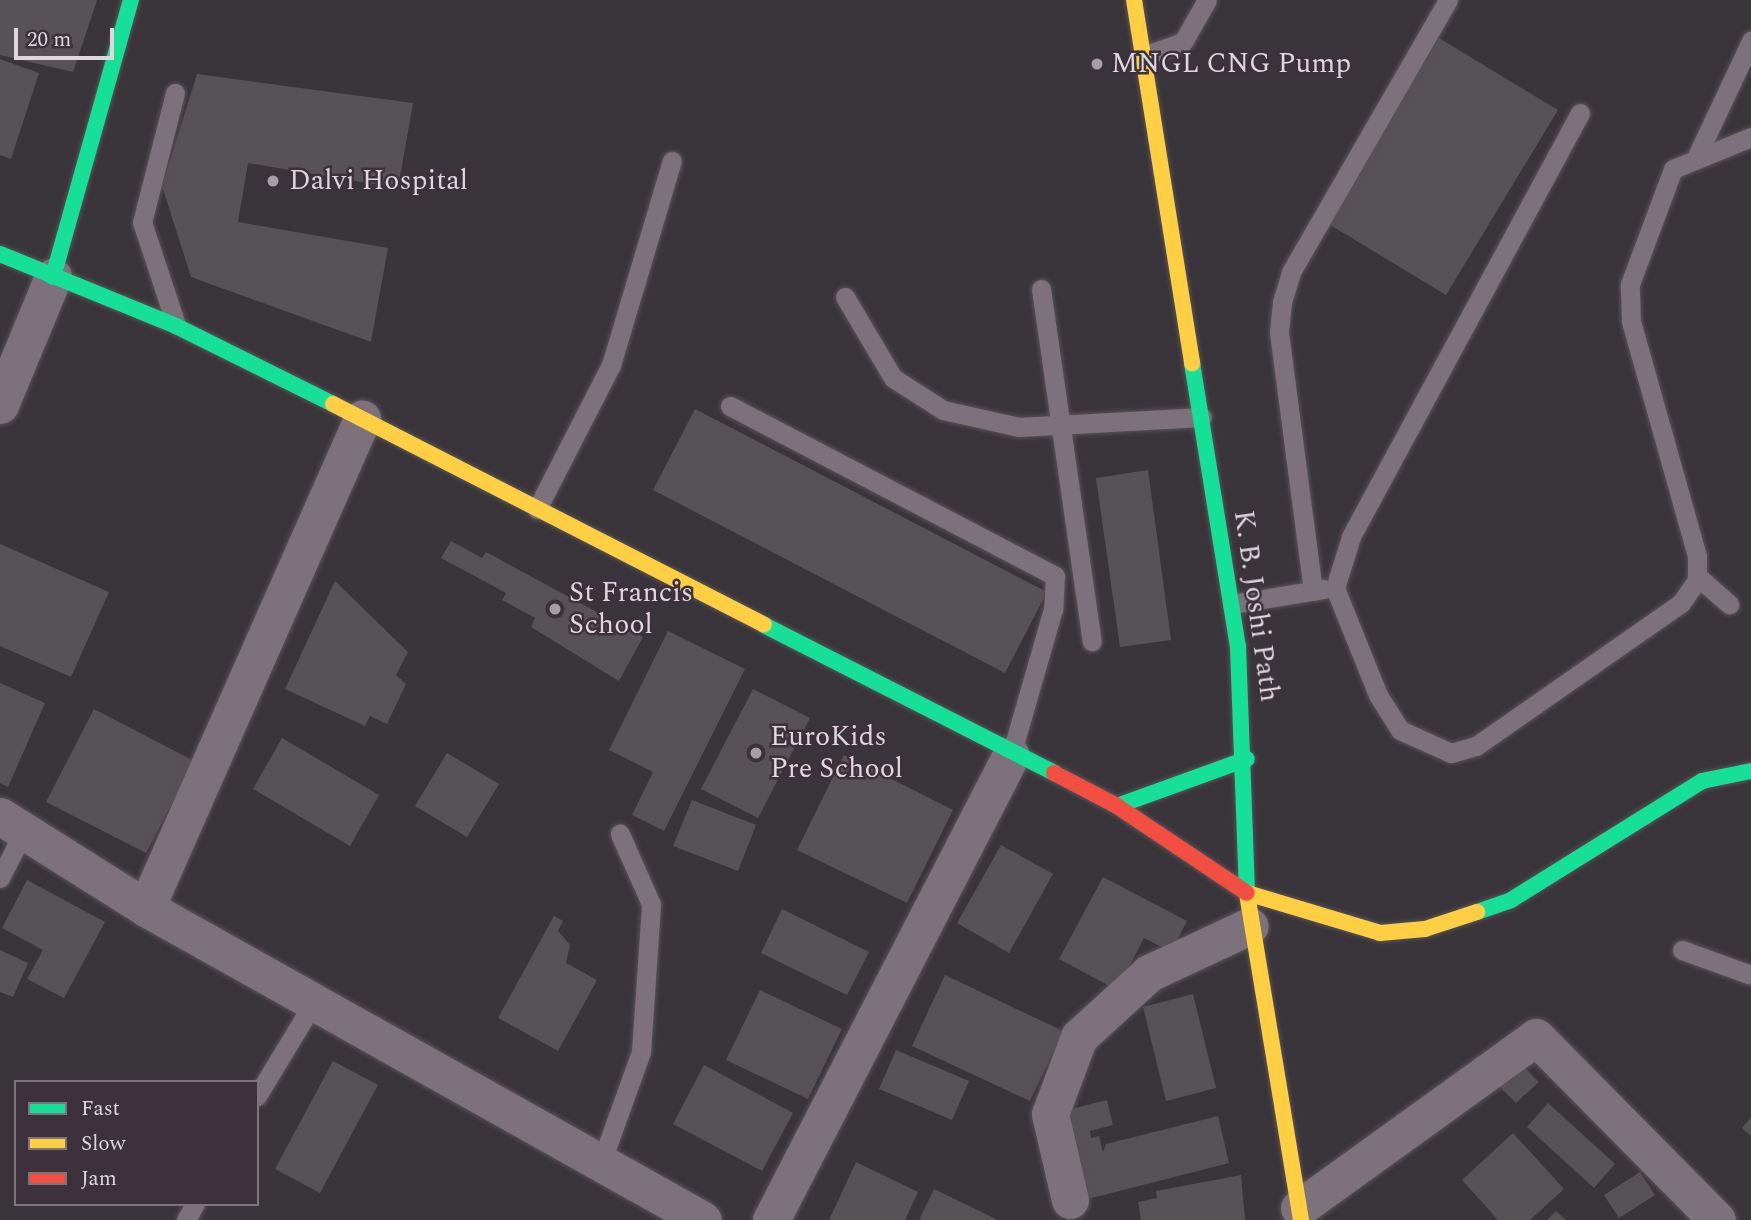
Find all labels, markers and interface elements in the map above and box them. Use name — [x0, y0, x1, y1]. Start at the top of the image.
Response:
scale bar — [18, 14, 117, 58]
text: 20 m — [27, 24, 71, 56]
place label: MNGL CNG Pump — [1111, 47, 1351, 81]
marker: MNGL CNG Pump — [1089, 56, 1105, 72]
place label: Dalvi Hospital — [289, 164, 468, 198]
marker: Dalvi Hospital — [263, 171, 283, 191]
street label: K. B. Joshi Path — [1226, 508, 1286, 704]
place label: St Francis School — [569, 576, 693, 642]
marker: St Francis School — [547, 601, 563, 617]
place label: EuroKids Pre School — [770, 720, 903, 786]
marker: EuroKids Pre School — [748, 745, 764, 761]
legend — [14, 1080, 259, 1206]
text: Fast — [81, 1093, 120, 1125]
text: Slow — [81, 1128, 125, 1160]
text: Jam — [81, 1163, 117, 1195]

